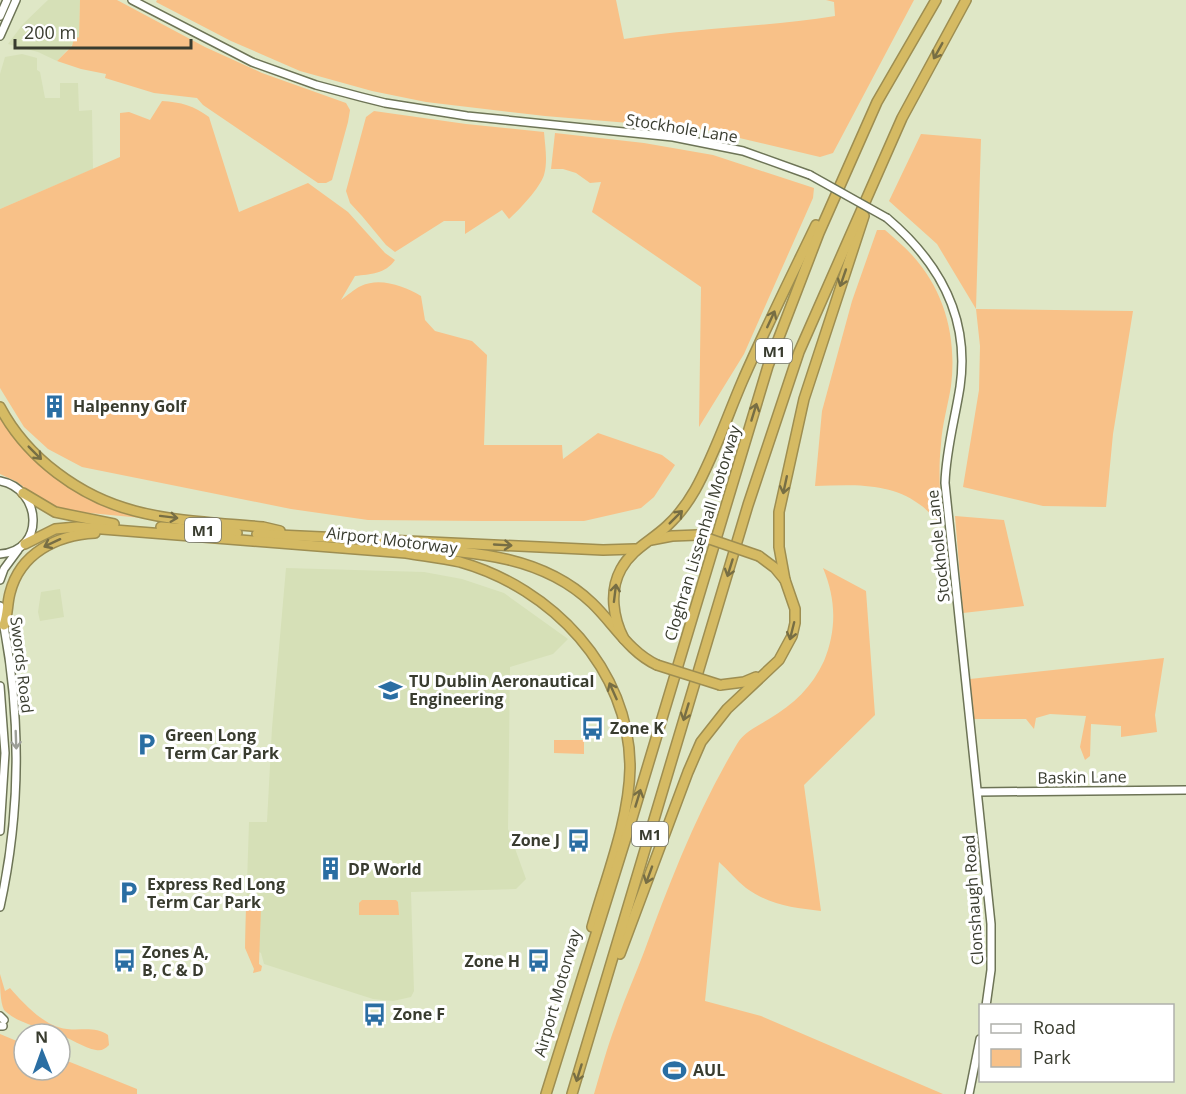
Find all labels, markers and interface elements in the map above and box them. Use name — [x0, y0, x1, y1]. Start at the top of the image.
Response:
scale bar — [15, 12, 190, 50]
text: 200 m — [24, 20, 76, 44]
one-way arrow — [932, 42, 943, 60]
street label: Stockhole Lane — [625, 108, 739, 148]
one-way arrow — [836, 268, 847, 286]
one-way arrow — [766, 311, 778, 329]
road number: M1 — [756, 339, 792, 363]
building icon: Halpenny Golf — [42, 393, 68, 419]
place label: Halpenny Golf — [73, 395, 187, 417]
one-way arrow — [749, 403, 760, 422]
street label: Cloghran Lissenhall Motorway — [659, 422, 746, 643]
one-way arrow — [28, 446, 43, 461]
one-way arrow — [779, 475, 790, 495]
street label: Stockhole Lane — [921, 489, 955, 603]
one-way arrow — [669, 510, 683, 525]
one-way arrow — [158, 512, 178, 523]
road number: M1 — [185, 518, 221, 542]
street label: Airport Motorway — [325, 521, 460, 559]
one-way arrow — [44, 537, 62, 549]
one-way arrow — [492, 539, 512, 550]
one-way arrow — [724, 558, 735, 577]
one-way arrow — [610, 583, 621, 603]
street label: Swords Road — [5, 615, 39, 715]
one-way arrow — [786, 621, 798, 640]
place label: TU Dublin Aeronautical Engineering — [409, 670, 594, 710]
school or university icon: TU Dublin Aeronautical Engineering — [378, 677, 404, 703]
one-way arrow — [607, 682, 619, 700]
one-way arrow — [680, 702, 691, 721]
bus stop icon: Zone K — [579, 715, 605, 741]
place label: Zone K — [610, 717, 664, 739]
place label: Green Long Term Car Park — [165, 724, 279, 764]
one-way arrow — [11, 730, 22, 750]
parking icon: Green Long Term Car Park — [134, 731, 160, 757]
street label: Baskin Lane — [1037, 765, 1127, 789]
one-way arrow — [633, 788, 644, 807]
road number: M1 — [632, 822, 668, 846]
bus stop icon: Zone J — [565, 827, 591, 853]
place label: Zone J — [511, 829, 560, 851]
street label: Clonshaugh Road — [957, 834, 989, 966]
building icon: DP World — [317, 856, 343, 882]
place label: DP World — [348, 858, 422, 880]
one-way arrow — [642, 865, 653, 883]
place label: Express Red Long Term Car Park — [147, 873, 285, 913]
parking icon: Express Red Long Term Car Park — [116, 880, 142, 906]
street label: Airport Motorway — [528, 926, 586, 1059]
place label: Zones A, B, C & D — [142, 941, 209, 981]
bus stop icon: Zones A, B, C & D — [111, 948, 137, 974]
bus stop icon: Zone H — [525, 948, 551, 974]
place label: Zone H — [464, 950, 520, 972]
bus stop icon: Zone F — [362, 1001, 388, 1027]
place label: Zone F — [393, 1003, 445, 1025]
legend — [979, 1004, 1174, 1082]
text: Road — [1033, 1015, 1076, 1039]
north arrow — [12, 1022, 72, 1082]
text: N — [35, 1026, 48, 1048]
text: Park — [1033, 1045, 1071, 1069]
sports icon: AUL — [662, 1057, 688, 1083]
place label: AUL — [693, 1059, 725, 1081]
one-way arrow — [573, 1063, 584, 1082]

